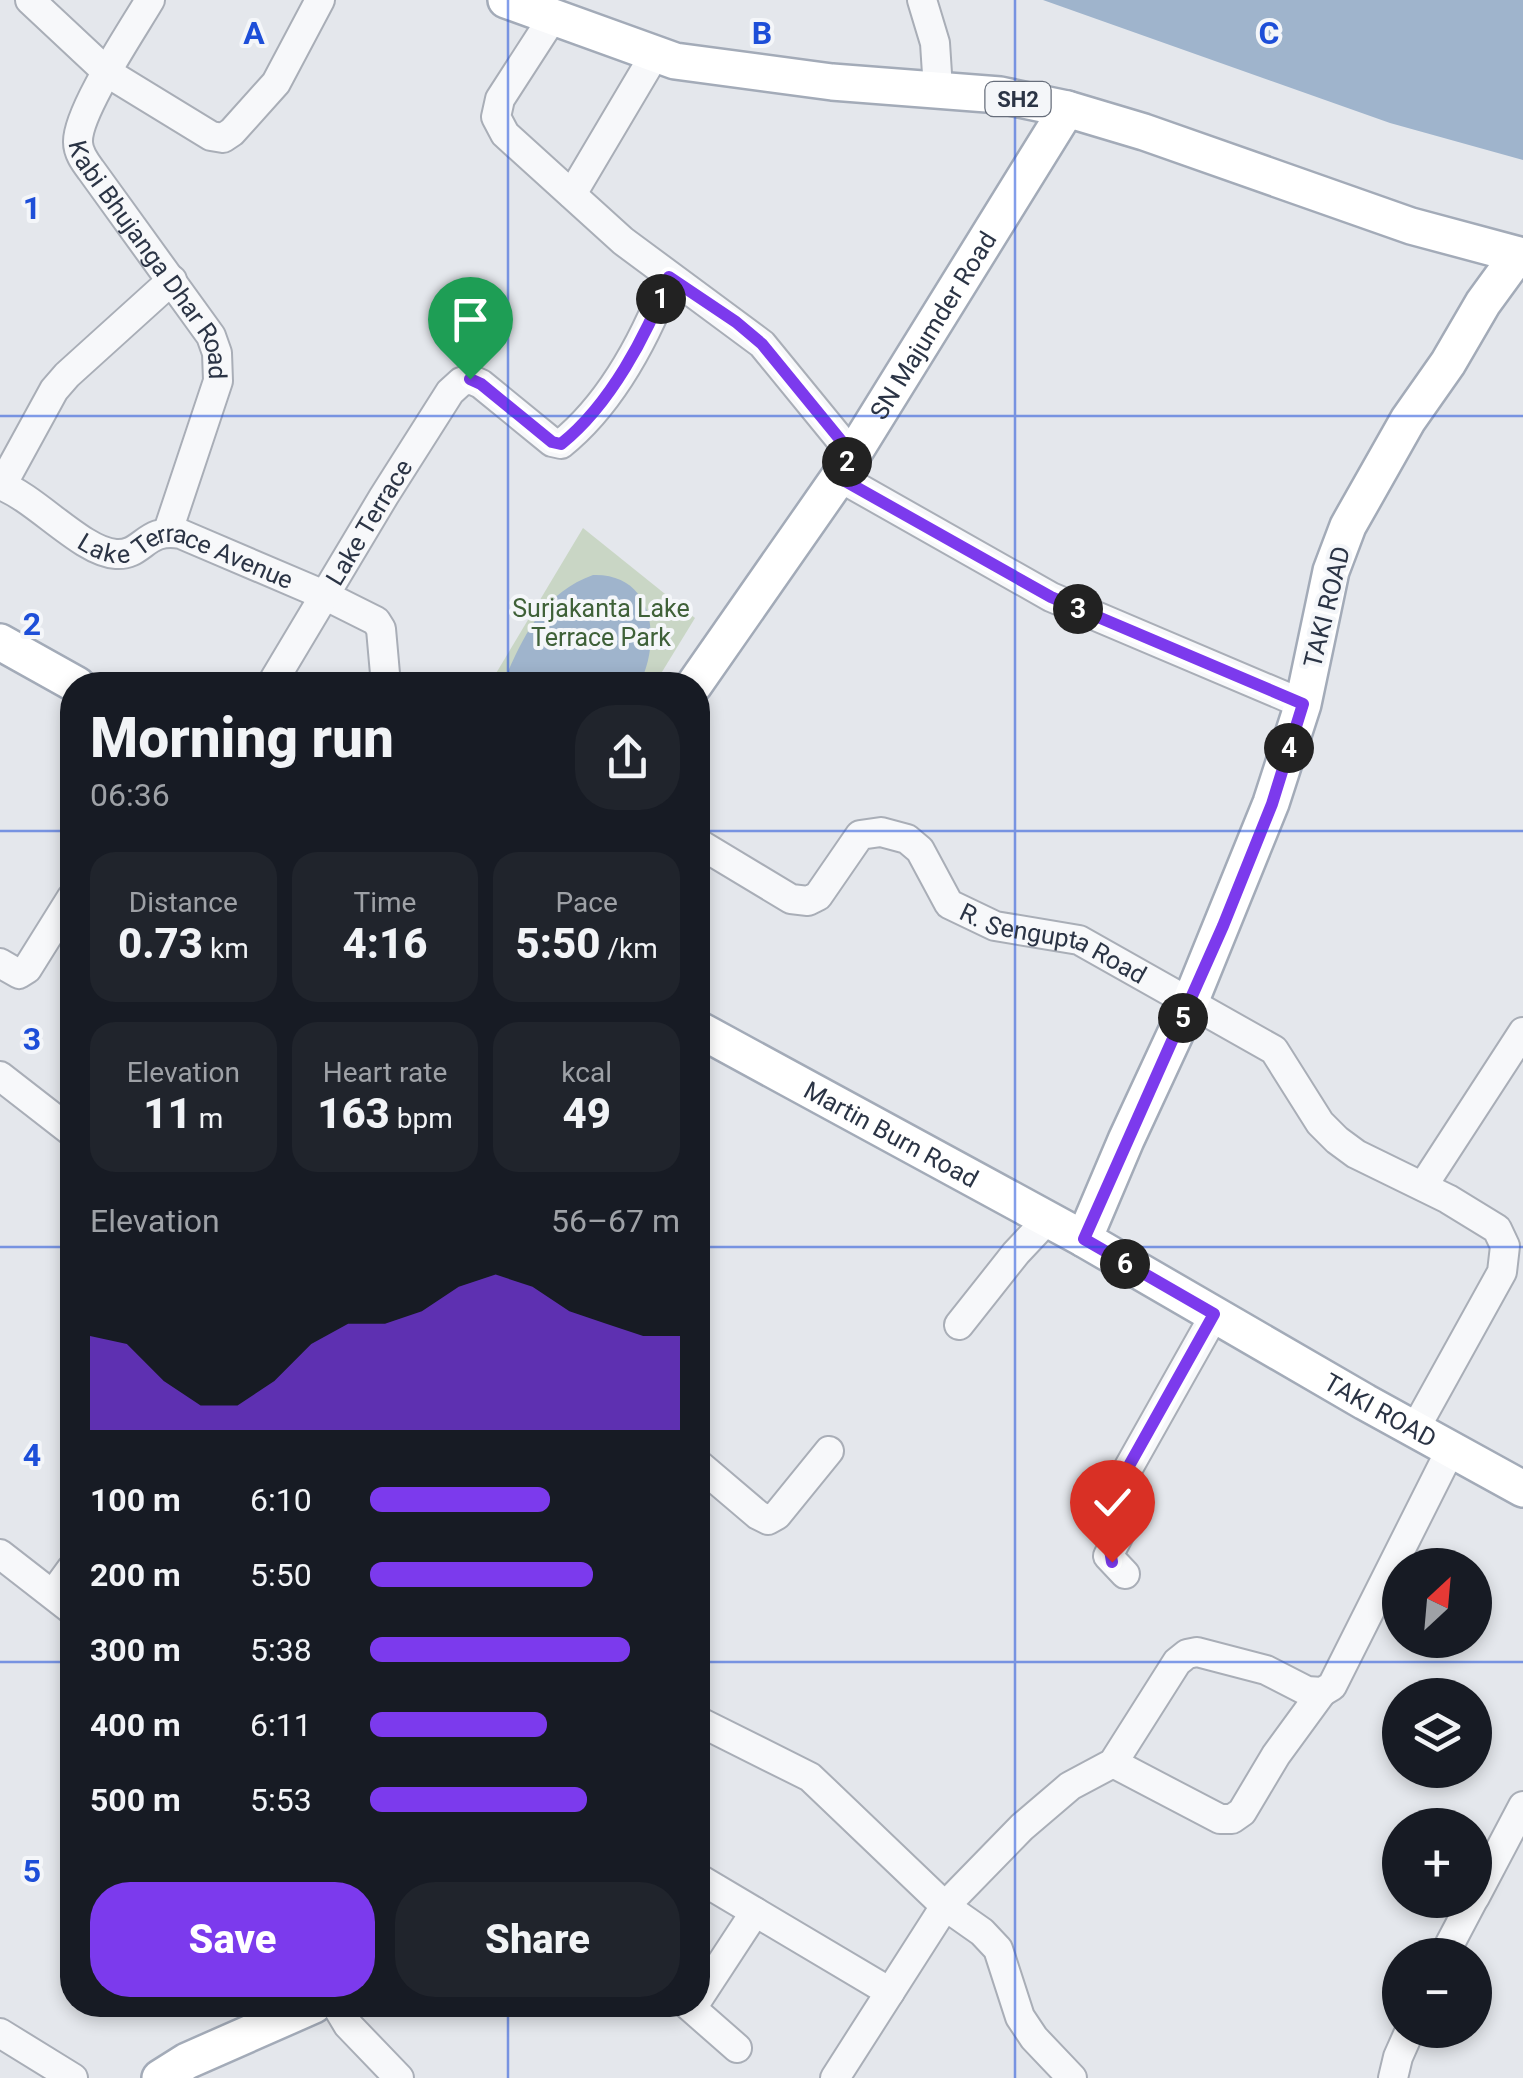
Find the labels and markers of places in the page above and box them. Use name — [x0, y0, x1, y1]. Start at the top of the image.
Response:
pin: 1 — [636, 274, 686, 324]
pin — [428, 277, 513, 380]
pin: 2 — [822, 437, 872, 487]
pin: 3 — [1053, 584, 1103, 634]
pin: 4 — [1264, 723, 1314, 773]
pin: 5 — [1158, 993, 1208, 1043]
pin: 6 — [1100, 1239, 1150, 1289]
pin — [1070, 1460, 1155, 1563]

